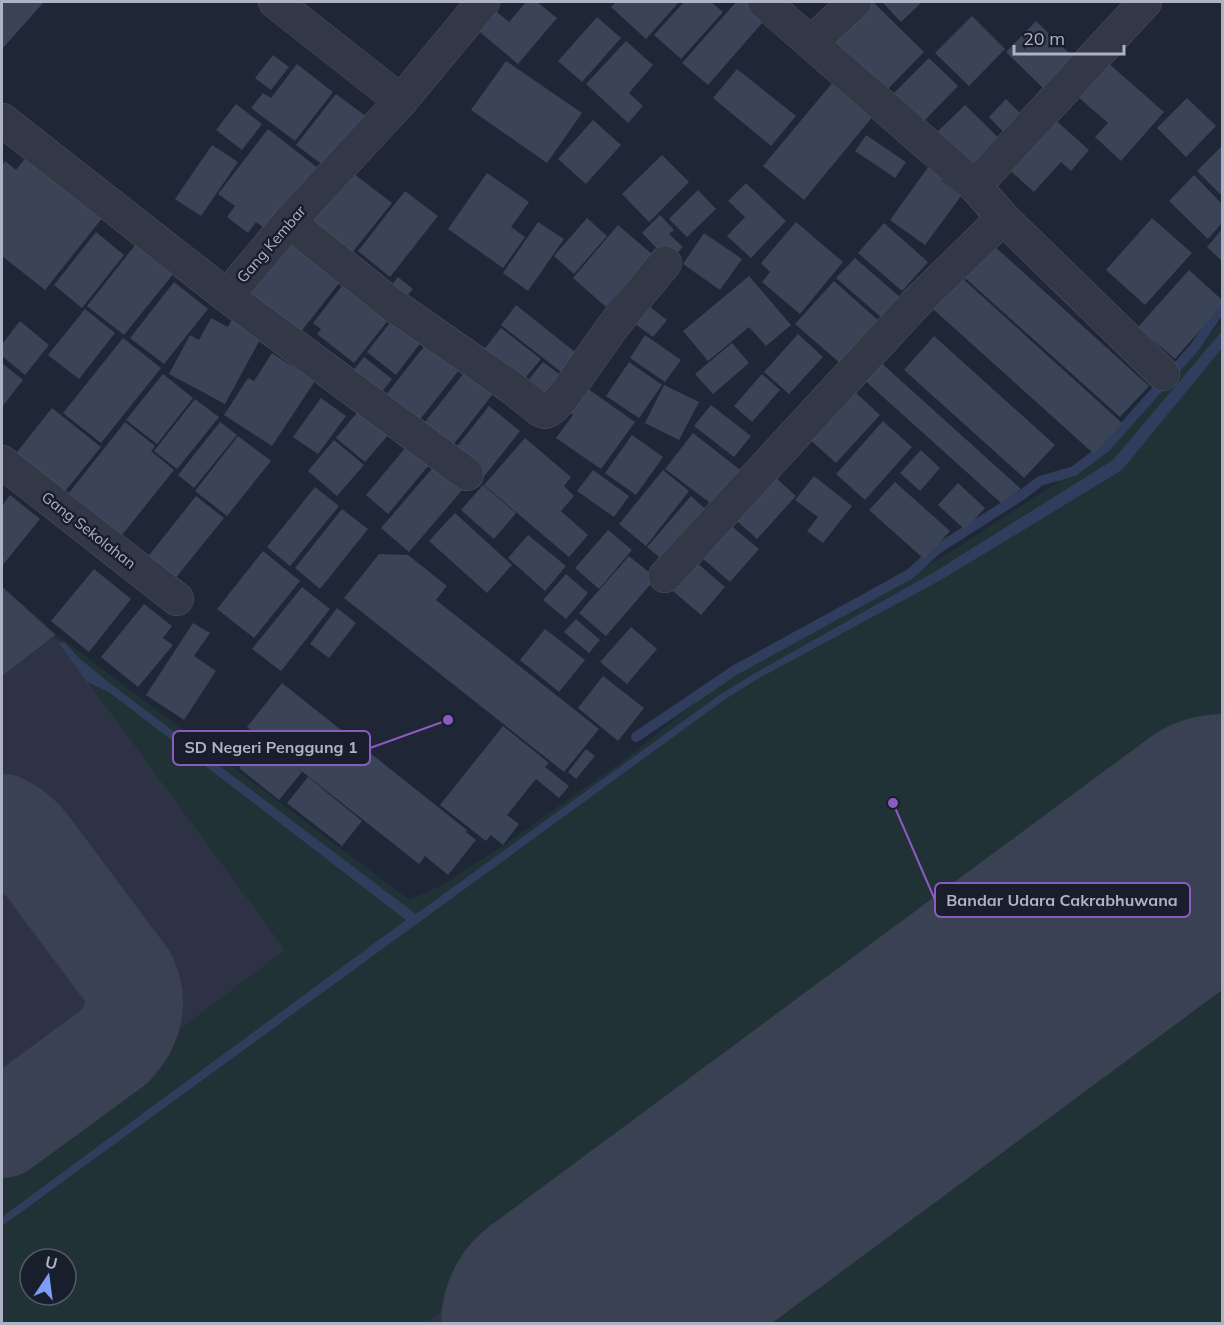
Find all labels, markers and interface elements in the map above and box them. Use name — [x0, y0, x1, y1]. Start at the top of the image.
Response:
scale bar — [1014, 18, 1124, 56]
text: 20 m — [1023, 27, 1065, 50]
street label: Gang Kembar — [232, 201, 310, 286]
street label: Gang Sekolahan — [38, 487, 140, 573]
callout: SD Negeri Penggung 1 — [173, 731, 370, 765]
text: SD Negeri Penggung 1 — [184, 737, 358, 757]
callout: Bandar Udara Cakrabhuwana — [935, 883, 1190, 917]
text: Bandar Udara Cakrabhuwana — [946, 890, 1178, 910]
north arrow — [18, 1247, 78, 1307]
text: U — [43, 1251, 59, 1273]

